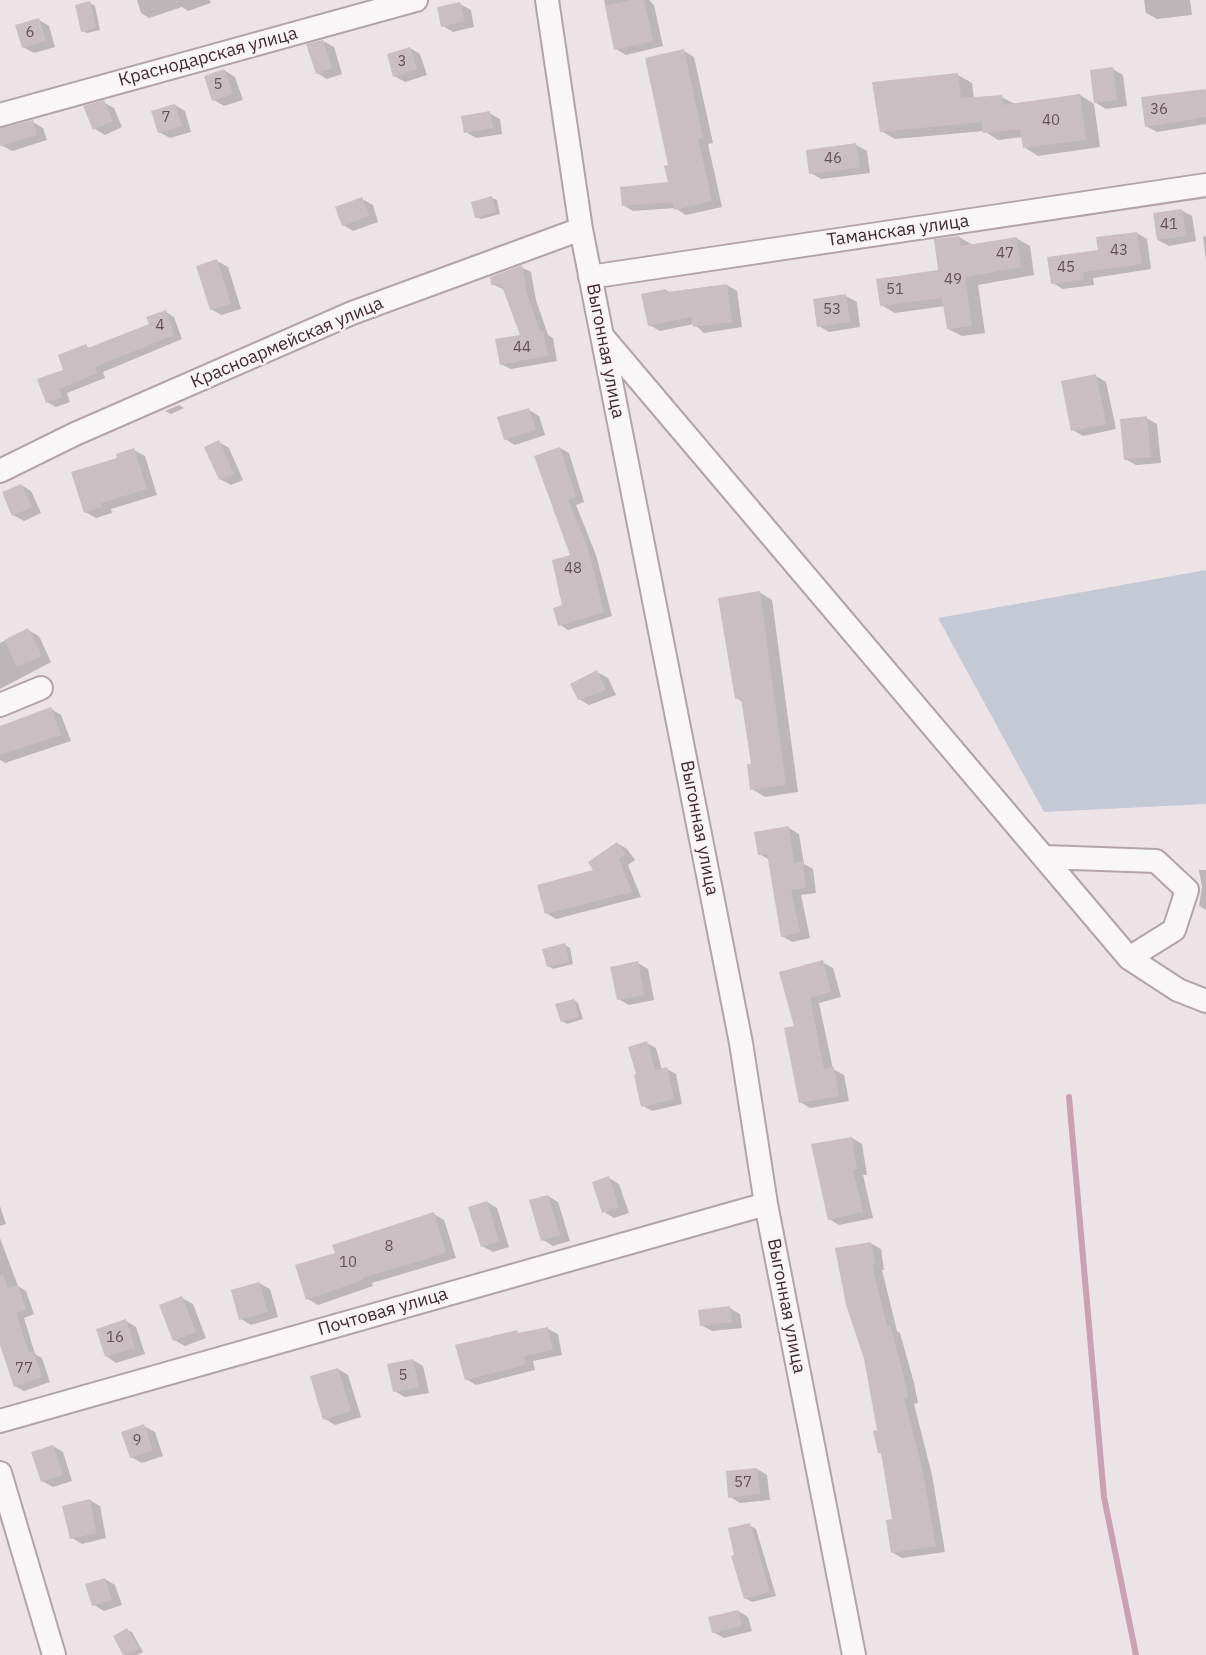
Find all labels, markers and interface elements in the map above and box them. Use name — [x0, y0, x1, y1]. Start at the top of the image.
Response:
street label: Краснодарская улица — [116, 23, 300, 91]
house number: 6 — [26, 24, 34, 42]
house number: 3 — [398, 53, 406, 71]
house number: 5 — [214, 76, 222, 94]
house number: 36 — [1150, 101, 1168, 119]
house number: 7 — [162, 109, 170, 127]
house number: 40 — [1042, 112, 1060, 130]
house number: 46 — [824, 150, 842, 168]
street label: Таманская улица — [825, 210, 971, 252]
house number: 41 — [1160, 216, 1178, 234]
house number: 43 — [1110, 242, 1128, 260]
house number: 47 — [996, 245, 1014, 263]
house number: 45 — [1057, 259, 1075, 277]
house number: 49 — [944, 271, 962, 289]
house number: 51 — [886, 281, 904, 299]
street label: Выгонная улица — [581, 282, 629, 420]
street label: Красноармейская улица — [188, 293, 386, 393]
house number: 53 — [823, 301, 841, 319]
house number: 4 — [156, 317, 164, 335]
house number: 44 — [513, 339, 531, 357]
house number: 48 — [564, 560, 582, 578]
street label: Выгонная улица — [675, 759, 723, 897]
street label: Выгонная улица — [762, 1237, 810, 1375]
house number: 8 — [385, 1238, 393, 1256]
house number: 10 — [339, 1254, 357, 1272]
street label: Почтовая улица — [316, 1283, 450, 1341]
house number: 16 — [106, 1329, 124, 1347]
house number: 77 — [15, 1360, 33, 1378]
house number: 5 — [399, 1367, 407, 1385]
house number: 9 — [133, 1432, 141, 1450]
house number: 57 — [734, 1474, 752, 1492]

